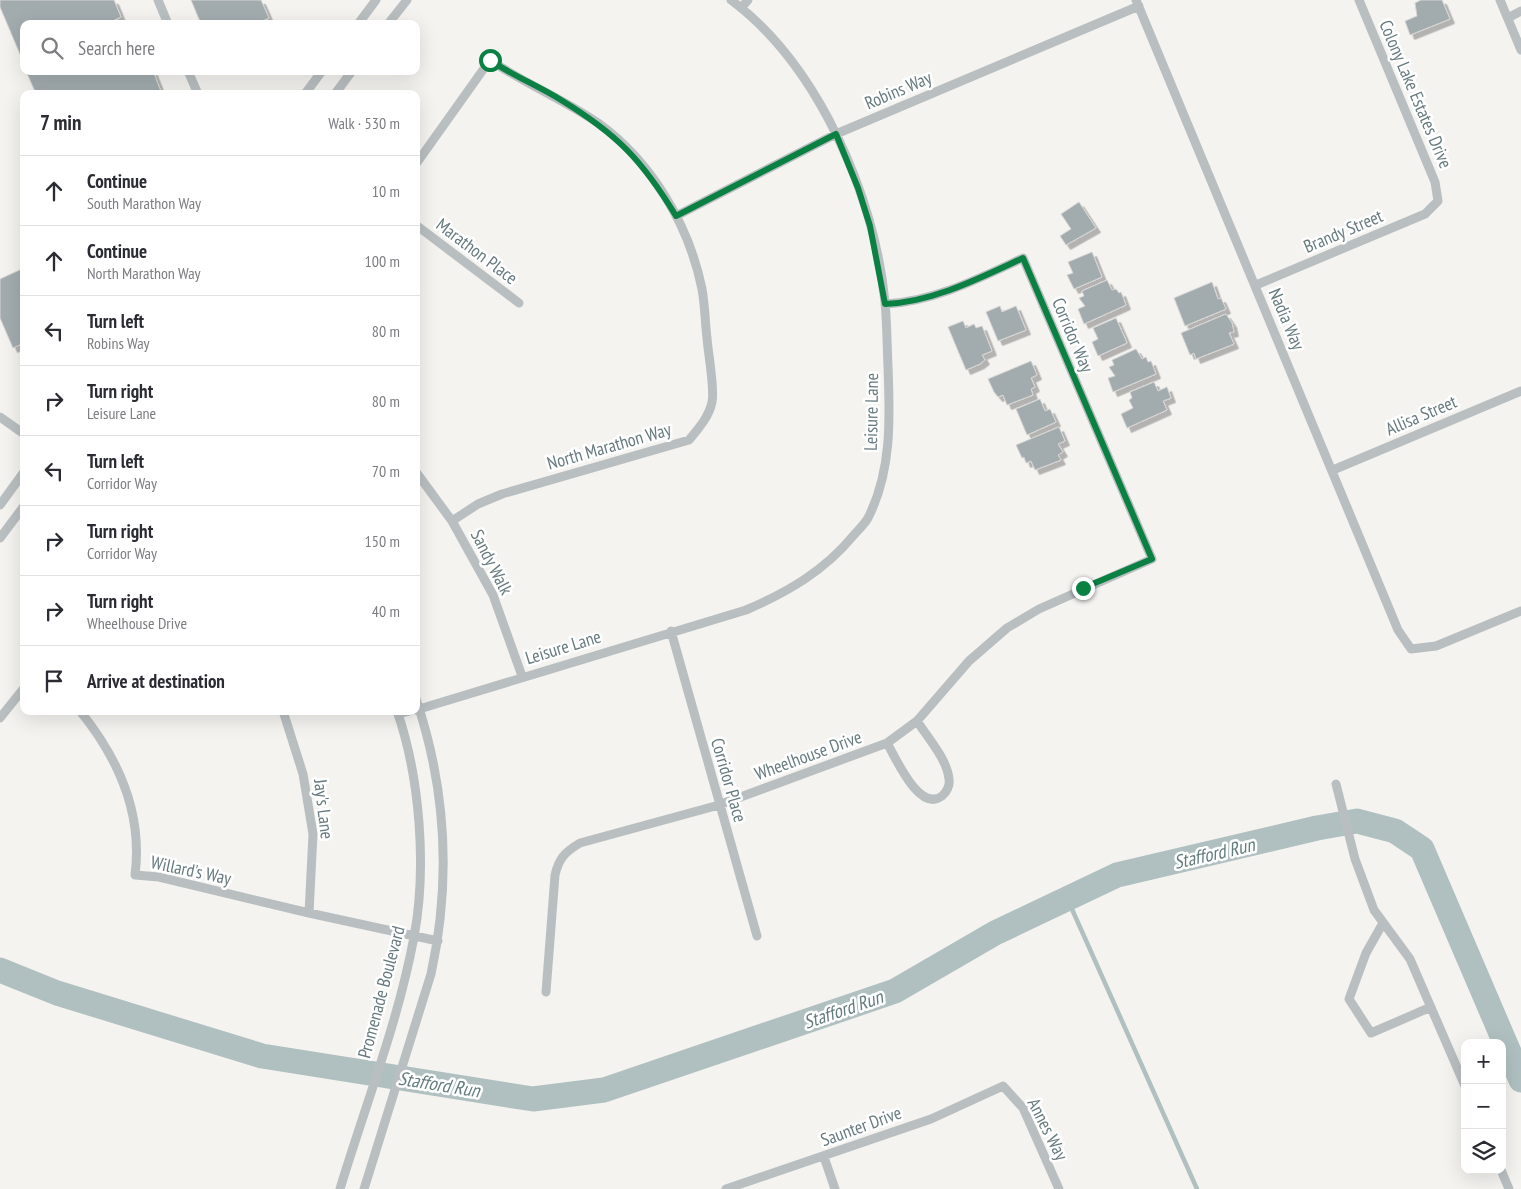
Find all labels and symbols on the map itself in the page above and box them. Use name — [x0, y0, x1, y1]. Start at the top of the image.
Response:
street label: Colony Lake Estates Drive — [1374, 16, 1458, 172]
route start — [479, 49, 502, 72]
street label: Robins Way — [861, 66, 935, 114]
street label: Brandy Street — [1300, 204, 1386, 258]
street label: Marathon Place — [432, 213, 522, 289]
street label: Nadia Way — [1264, 285, 1310, 354]
street label: Corridor Way — [1047, 294, 1099, 376]
street label: Leisure Lane — [859, 373, 883, 451]
street label: Allisa Street — [1382, 390, 1460, 440]
street label: North Marathon Way — [544, 417, 674, 475]
street label: Sandy Walk — [466, 525, 518, 599]
route end — [1072, 577, 1095, 600]
street label: Leisure Lane — [522, 625, 604, 669]
street label: Wheelhouse Drive — [751, 725, 865, 785]
street label: Corridor Place — [706, 735, 752, 825]
street label: Jay's Lane — [309, 777, 339, 840]
water label: Stafford Run — [1171, 832, 1258, 874]
street label: Willard's Way — [149, 850, 234, 890]
street label: Promenade Boulevard — [352, 923, 410, 1061]
water label: Stafford Run — [800, 984, 887, 1034]
water label: Stafford Run — [397, 1066, 483, 1103]
street label: Annes Way — [1023, 1094, 1074, 1164]
street label: Saunter Drive — [817, 1101, 905, 1151]

